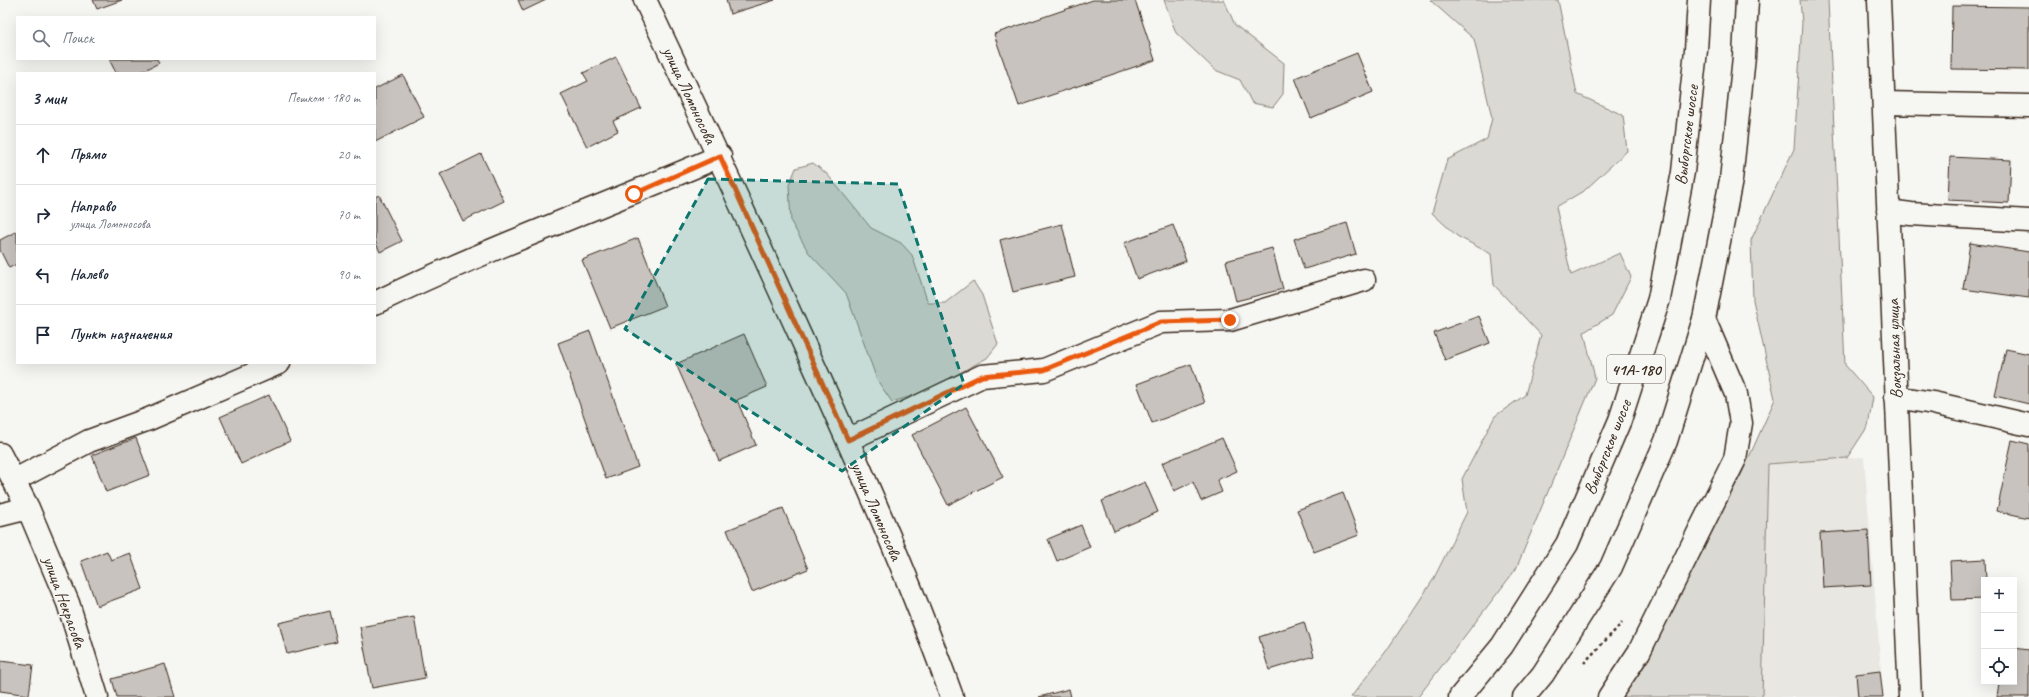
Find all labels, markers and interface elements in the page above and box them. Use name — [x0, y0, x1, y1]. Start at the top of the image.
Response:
search box — [16, 16, 376, 60]
icon: search — [30, 27, 52, 49]
text: Поиск — [62, 29, 94, 48]
street label: улица Ломоносова — [657, 42, 722, 148]
street label: Выборгское шоссе — [1670, 82, 1703, 186]
text: 3 мин — [32, 88, 67, 109]
text: Пешком · 180 m — [287, 90, 360, 106]
icon: ahead — [32, 144, 54, 166]
text: Прямо — [70, 145, 106, 164]
text: 20 m — [338, 147, 360, 163]
route start — [625, 185, 643, 203]
text: Направо — [70, 197, 116, 216]
icon: right — [32, 204, 54, 226]
text: 70 m — [338, 207, 360, 223]
text: улица Ломоносова — [70, 216, 150, 232]
icon: left — [32, 264, 54, 286]
text: Налево — [70, 265, 108, 284]
text: 90 m — [338, 267, 360, 283]
street label: Вокзальная улица — [1882, 297, 1908, 399]
route end — [1221, 311, 1239, 329]
icon: arrive — [32, 324, 54, 346]
text: Пункт назначения — [70, 325, 172, 344]
road number: 41А-180 — [1607, 355, 1665, 383]
street label: Выборгское шоссе — [1579, 395, 1637, 498]
street label: улица Ломоносова — [846, 458, 907, 565]
street label: улица Некрасова — [38, 553, 91, 652]
map controls — [1981, 577, 2017, 685]
button: + — [1981, 577, 2017, 613]
button: − — [1981, 613, 2017, 649]
button: locate — [1981, 649, 2017, 685]

